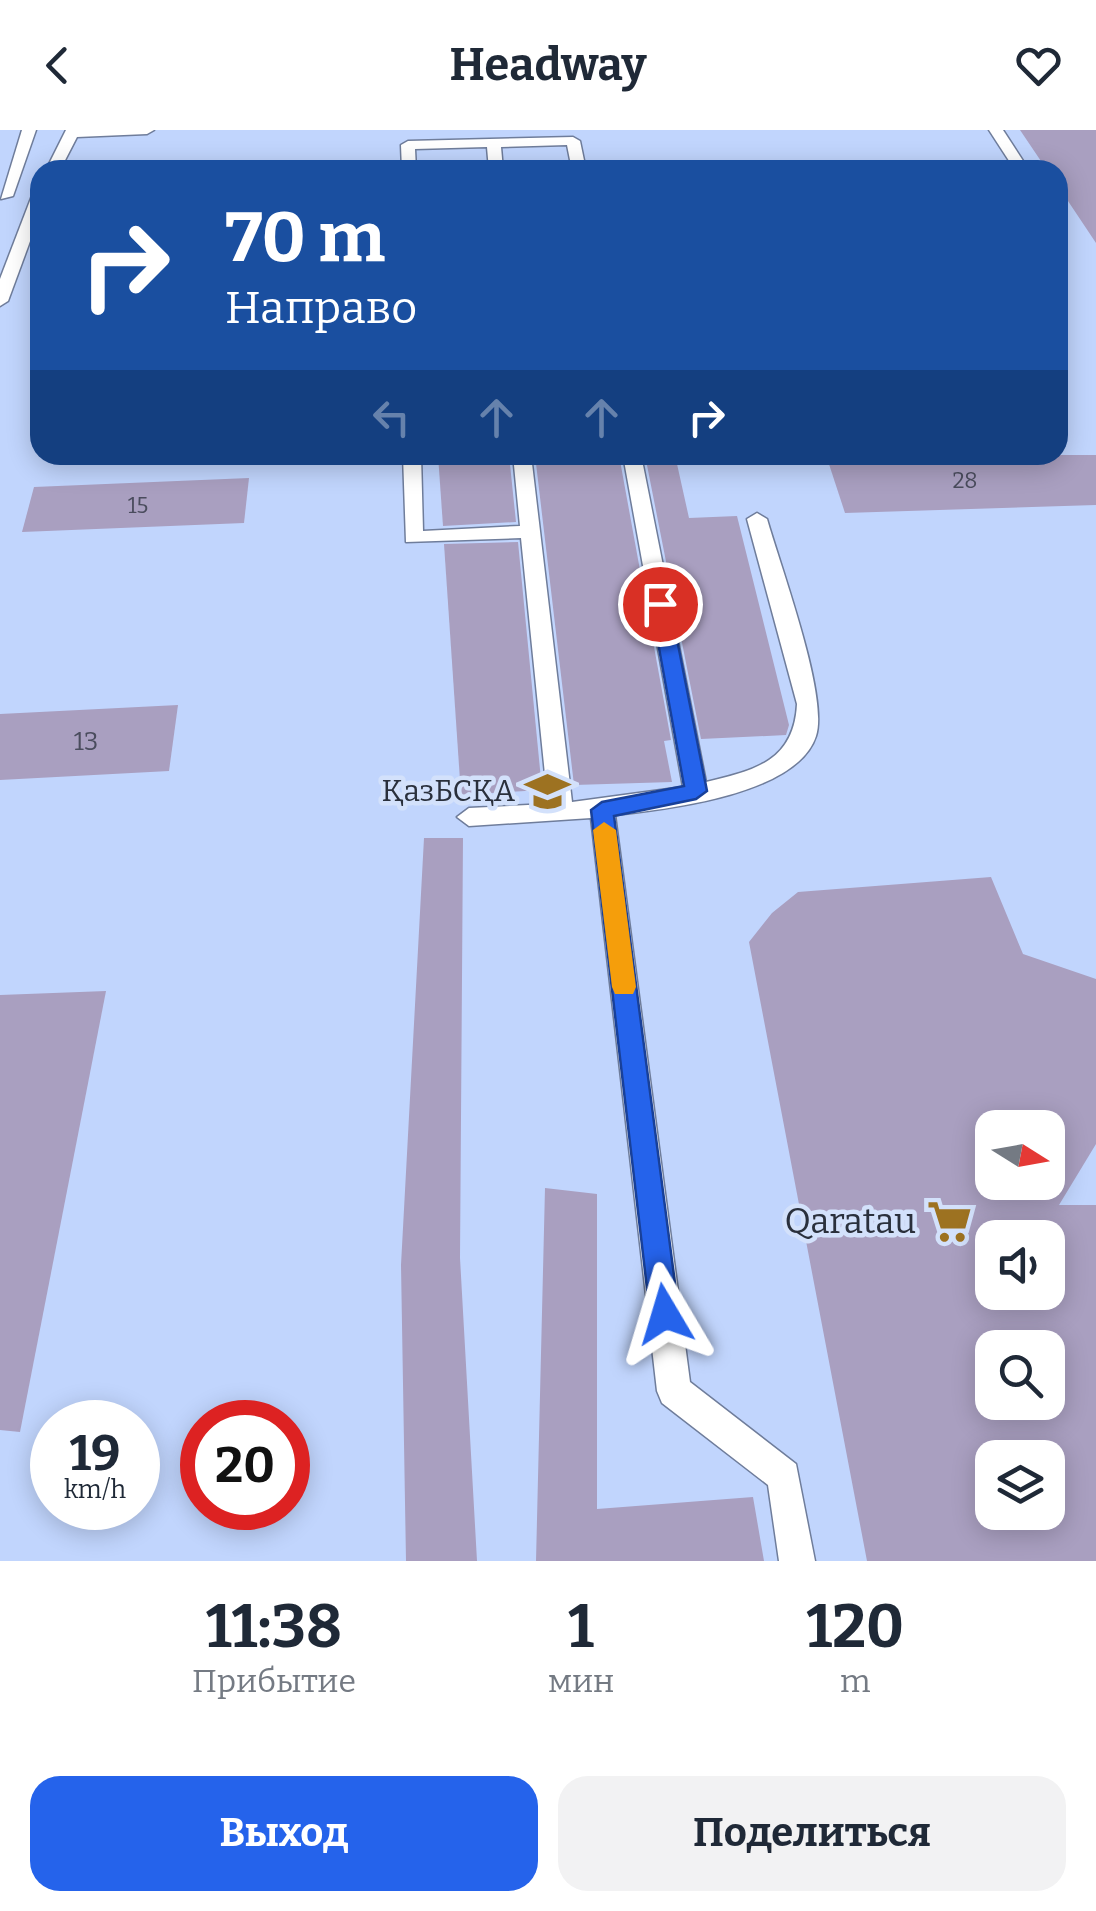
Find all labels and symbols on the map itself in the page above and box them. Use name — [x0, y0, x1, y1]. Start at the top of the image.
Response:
house number: 28 — [952, 467, 978, 494]
house number: 15 — [128, 492, 148, 519]
pin — [618, 562, 703, 647]
house number: 13 — [74, 727, 98, 757]
school or university icon: ҚазБСҚА — [524, 767, 572, 815]
place label: ҚазБСҚА — [382, 773, 516, 809]
north arrow — [975, 1110, 1065, 1200]
supermarket icon: Qaratau — [925, 1197, 973, 1245]
place label: Qaratau — [785, 1200, 916, 1242]
position arrow — [613, 1262, 717, 1366]
speed limit sign: 20 — [180, 1400, 310, 1530]

